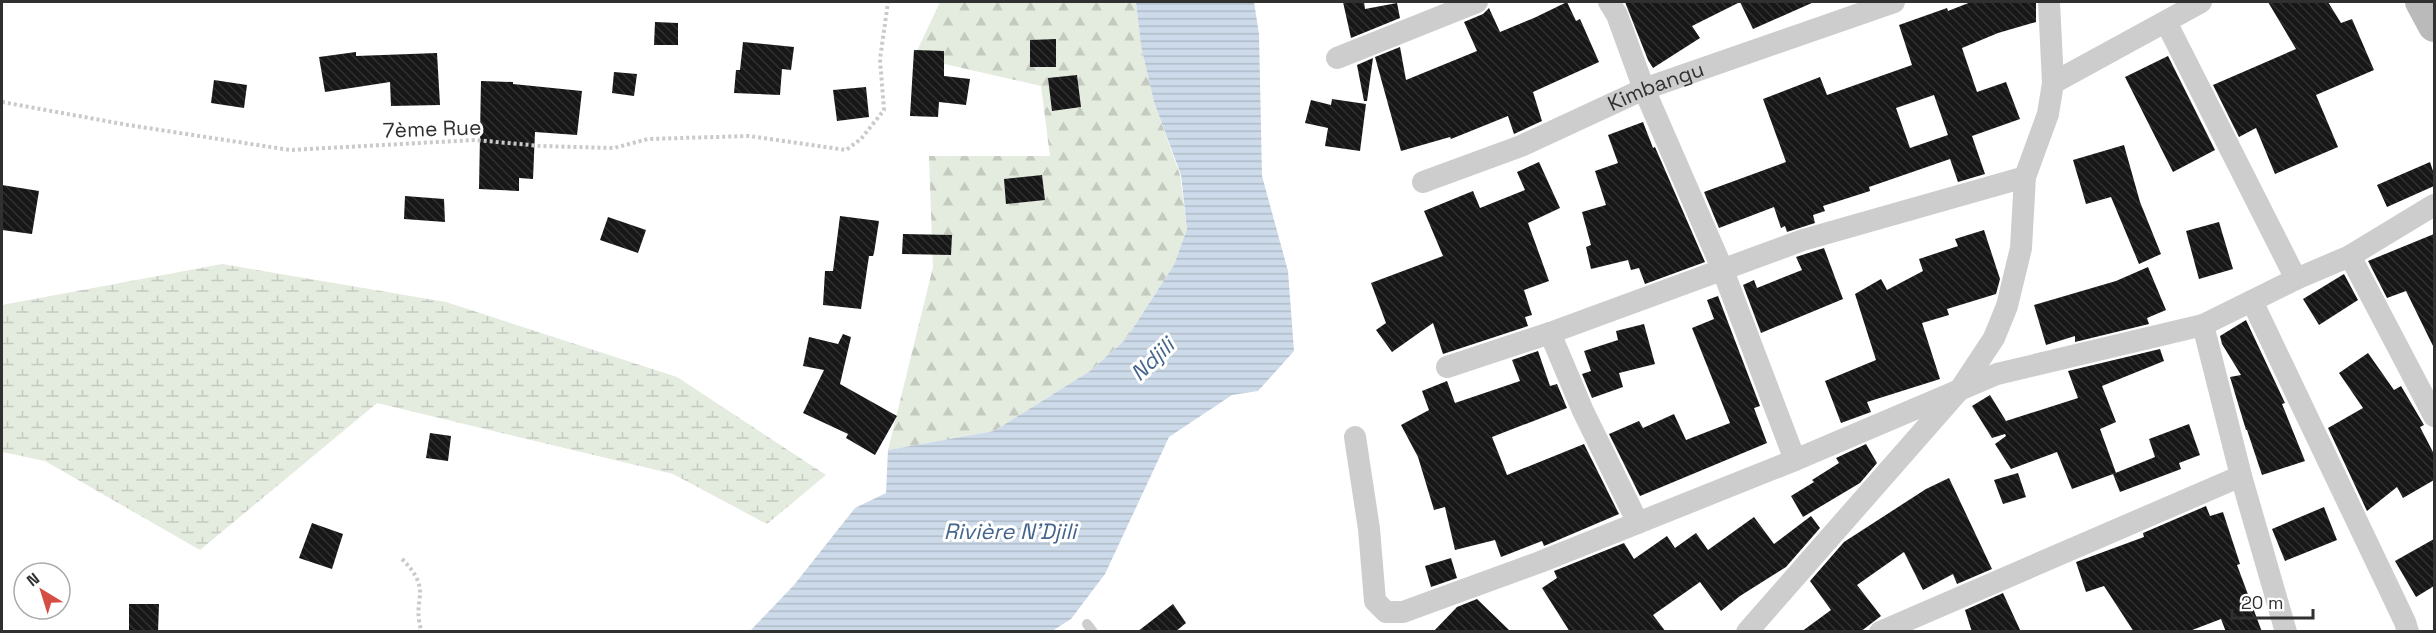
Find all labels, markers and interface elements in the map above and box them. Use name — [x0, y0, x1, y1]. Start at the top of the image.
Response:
street label: Kimbangu — [1603, 55, 1707, 117]
street label: 7ème Rue — [382, 113, 482, 144]
water label: Ndjili — [1124, 330, 1182, 387]
water label: Rivière N'Djili — [944, 517, 1079, 545]
north arrow — [12, 561, 72, 621]
text: N — [22, 568, 44, 591]
scale bar — [2232, 582, 2313, 620]
text: 20 m — [2241, 591, 2284, 614]

